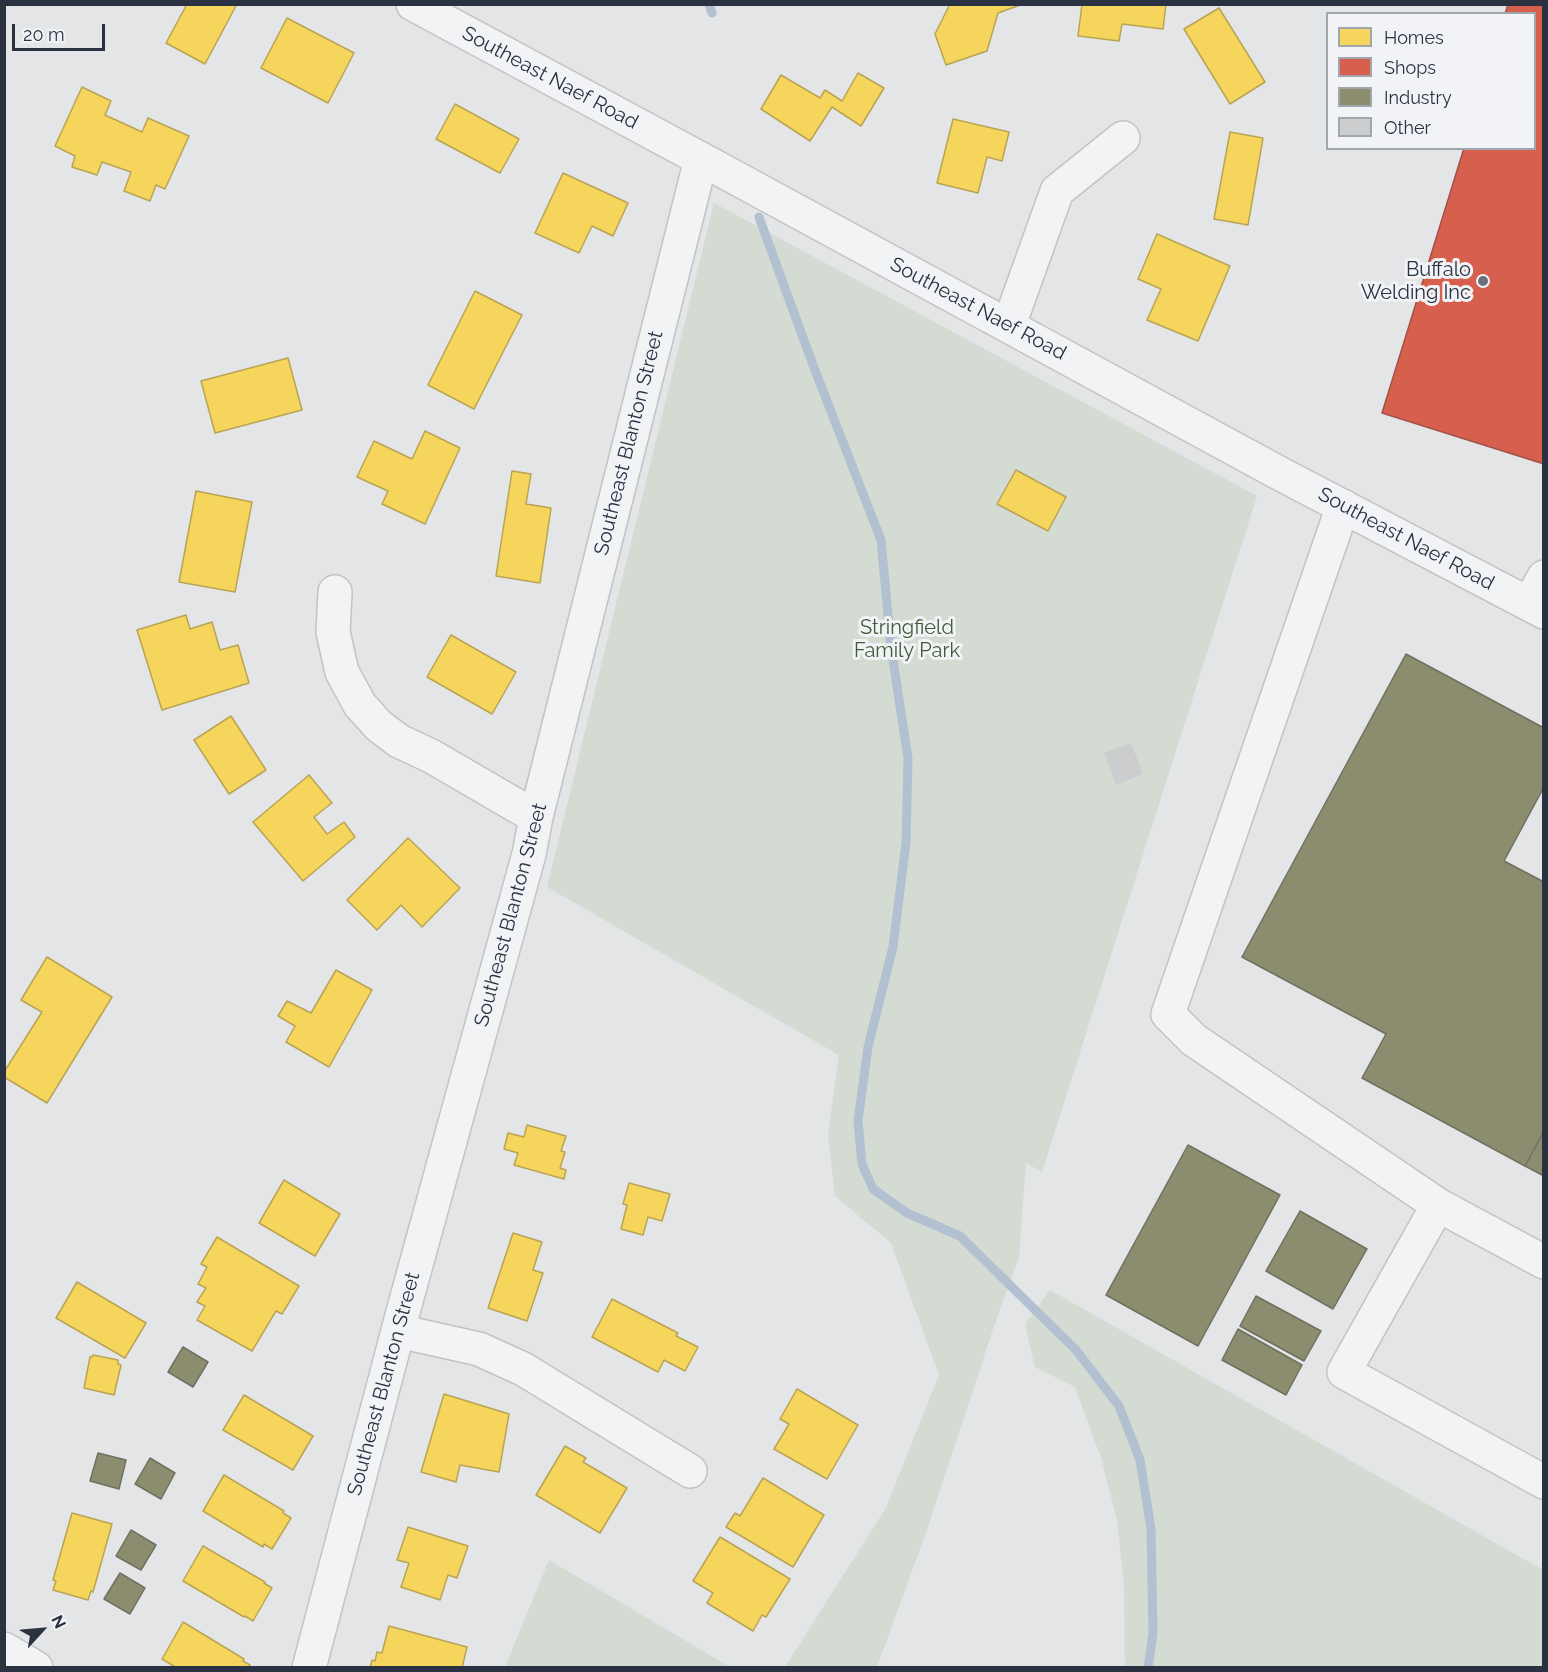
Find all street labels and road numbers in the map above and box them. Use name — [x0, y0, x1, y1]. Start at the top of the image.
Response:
street label: Southeast Naef Road — [458, 21, 642, 135]
street label: Southeast Naef Road — [886, 252, 1070, 366]
street label: Southeast Blanton Street — [590, 328, 668, 558]
street label: Southeast Naef Road — [1314, 482, 1498, 596]
street label: Southeast Blanton Street — [470, 801, 552, 1029]
street label: Southeast Blanton Street — [343, 1270, 425, 1498]

